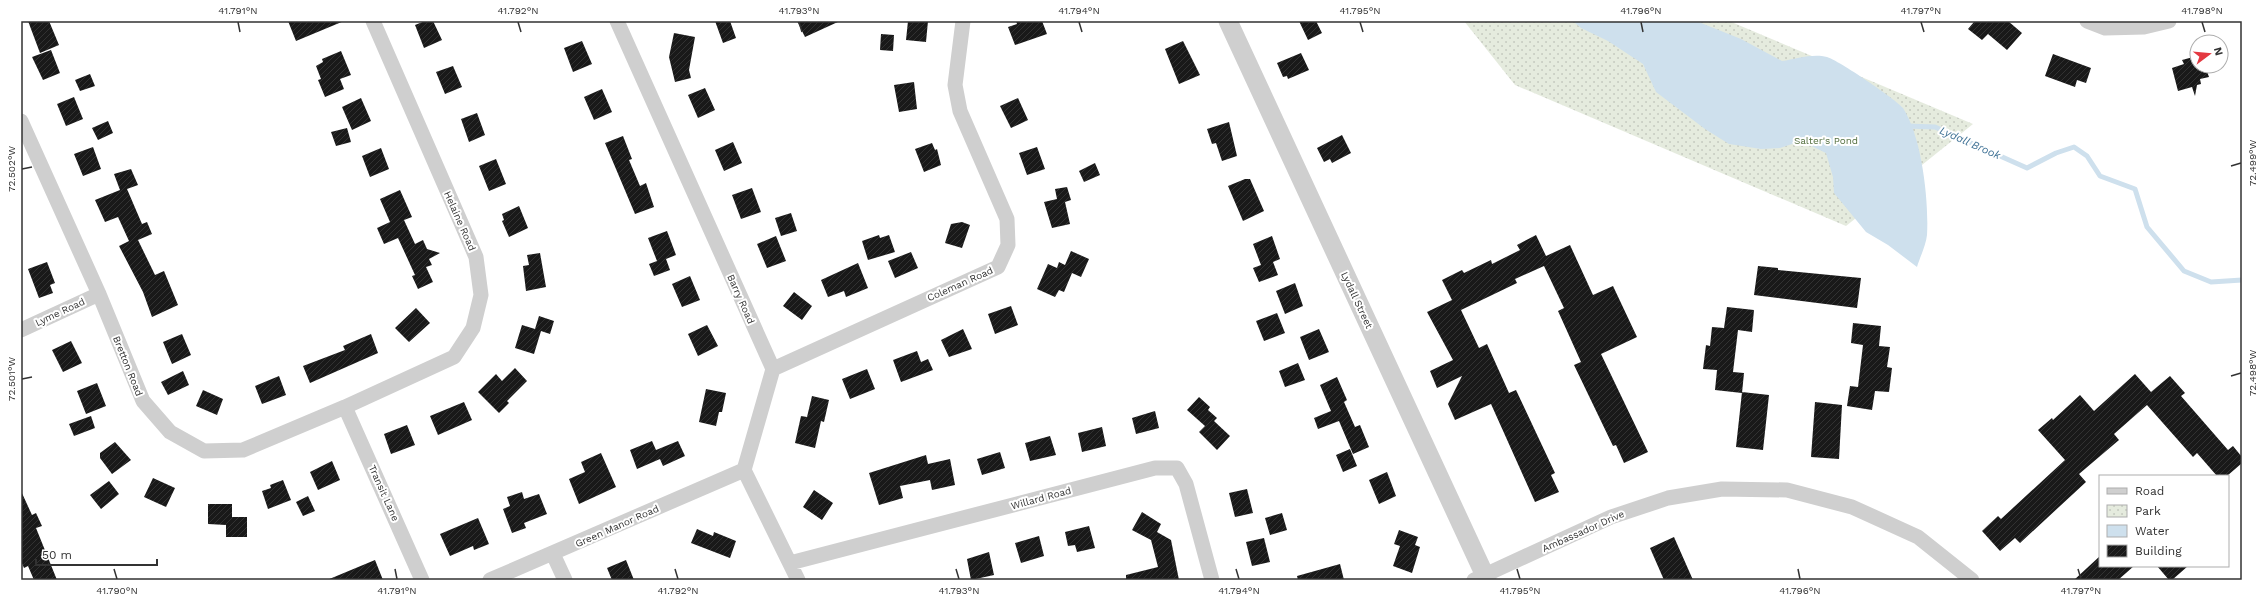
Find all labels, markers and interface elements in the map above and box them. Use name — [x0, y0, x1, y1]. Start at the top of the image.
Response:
text: 41.791°N — [218, 5, 258, 16]
text: 41.792°N — [497, 5, 539, 16]
text: 41.793°N — [779, 5, 820, 16]
text: 41.794°N — [1058, 5, 1100, 16]
text: 41.795°N — [1339, 5, 1381, 16]
text: 41.796°N — [1620, 5, 1662, 16]
text: 41.797°N — [1901, 5, 1941, 16]
text: 41.798°N — [2181, 5, 2223, 16]
north arrow — [2189, 34, 2229, 74]
text: N — [2211, 46, 2226, 57]
water label: Lydall Brook — [1938, 124, 2003, 163]
park label: Salter's Pond — [1794, 135, 1858, 146]
text: 72.499°W — [2247, 139, 2258, 186]
text: 72.502°W — [6, 146, 17, 192]
street label: Helaine Road — [442, 189, 478, 253]
street label: Coleman Road — [925, 265, 995, 303]
street label: Lydall Street — [1339, 270, 1375, 331]
street label: Barry Road — [725, 273, 757, 325]
street label: Lyme Road — [33, 296, 87, 328]
street label: Bretton Road — [111, 334, 145, 398]
text: 72.498°W — [2247, 349, 2258, 396]
text: 72.501°W — [6, 356, 17, 401]
street label: Transit Lane — [367, 463, 401, 523]
legend — [2099, 475, 2229, 567]
text: Road — [2135, 484, 2164, 498]
street label: Willard Road — [1010, 485, 1072, 511]
street label: Green Manor Road — [574, 503, 660, 549]
text: Park — [2135, 504, 2161, 518]
street label: Ambassador Drive — [1540, 508, 1626, 554]
text: Water — [2135, 524, 2170, 538]
scale bar — [36, 541, 157, 567]
text: Building — [2135, 544, 2182, 558]
text: 50 m — [42, 548, 72, 562]
text: 41.790°N — [96, 585, 138, 596]
text: 41.791°N — [377, 585, 417, 596]
text: 41.792°N — [657, 585, 699, 596]
text: 41.793°N — [939, 585, 980, 596]
text: 41.794°N — [1218, 585, 1260, 596]
text: 41.795°N — [1499, 585, 1541, 596]
text: 41.796°N — [1779, 585, 1821, 596]
text: 41.797°N — [2061, 585, 2101, 596]

